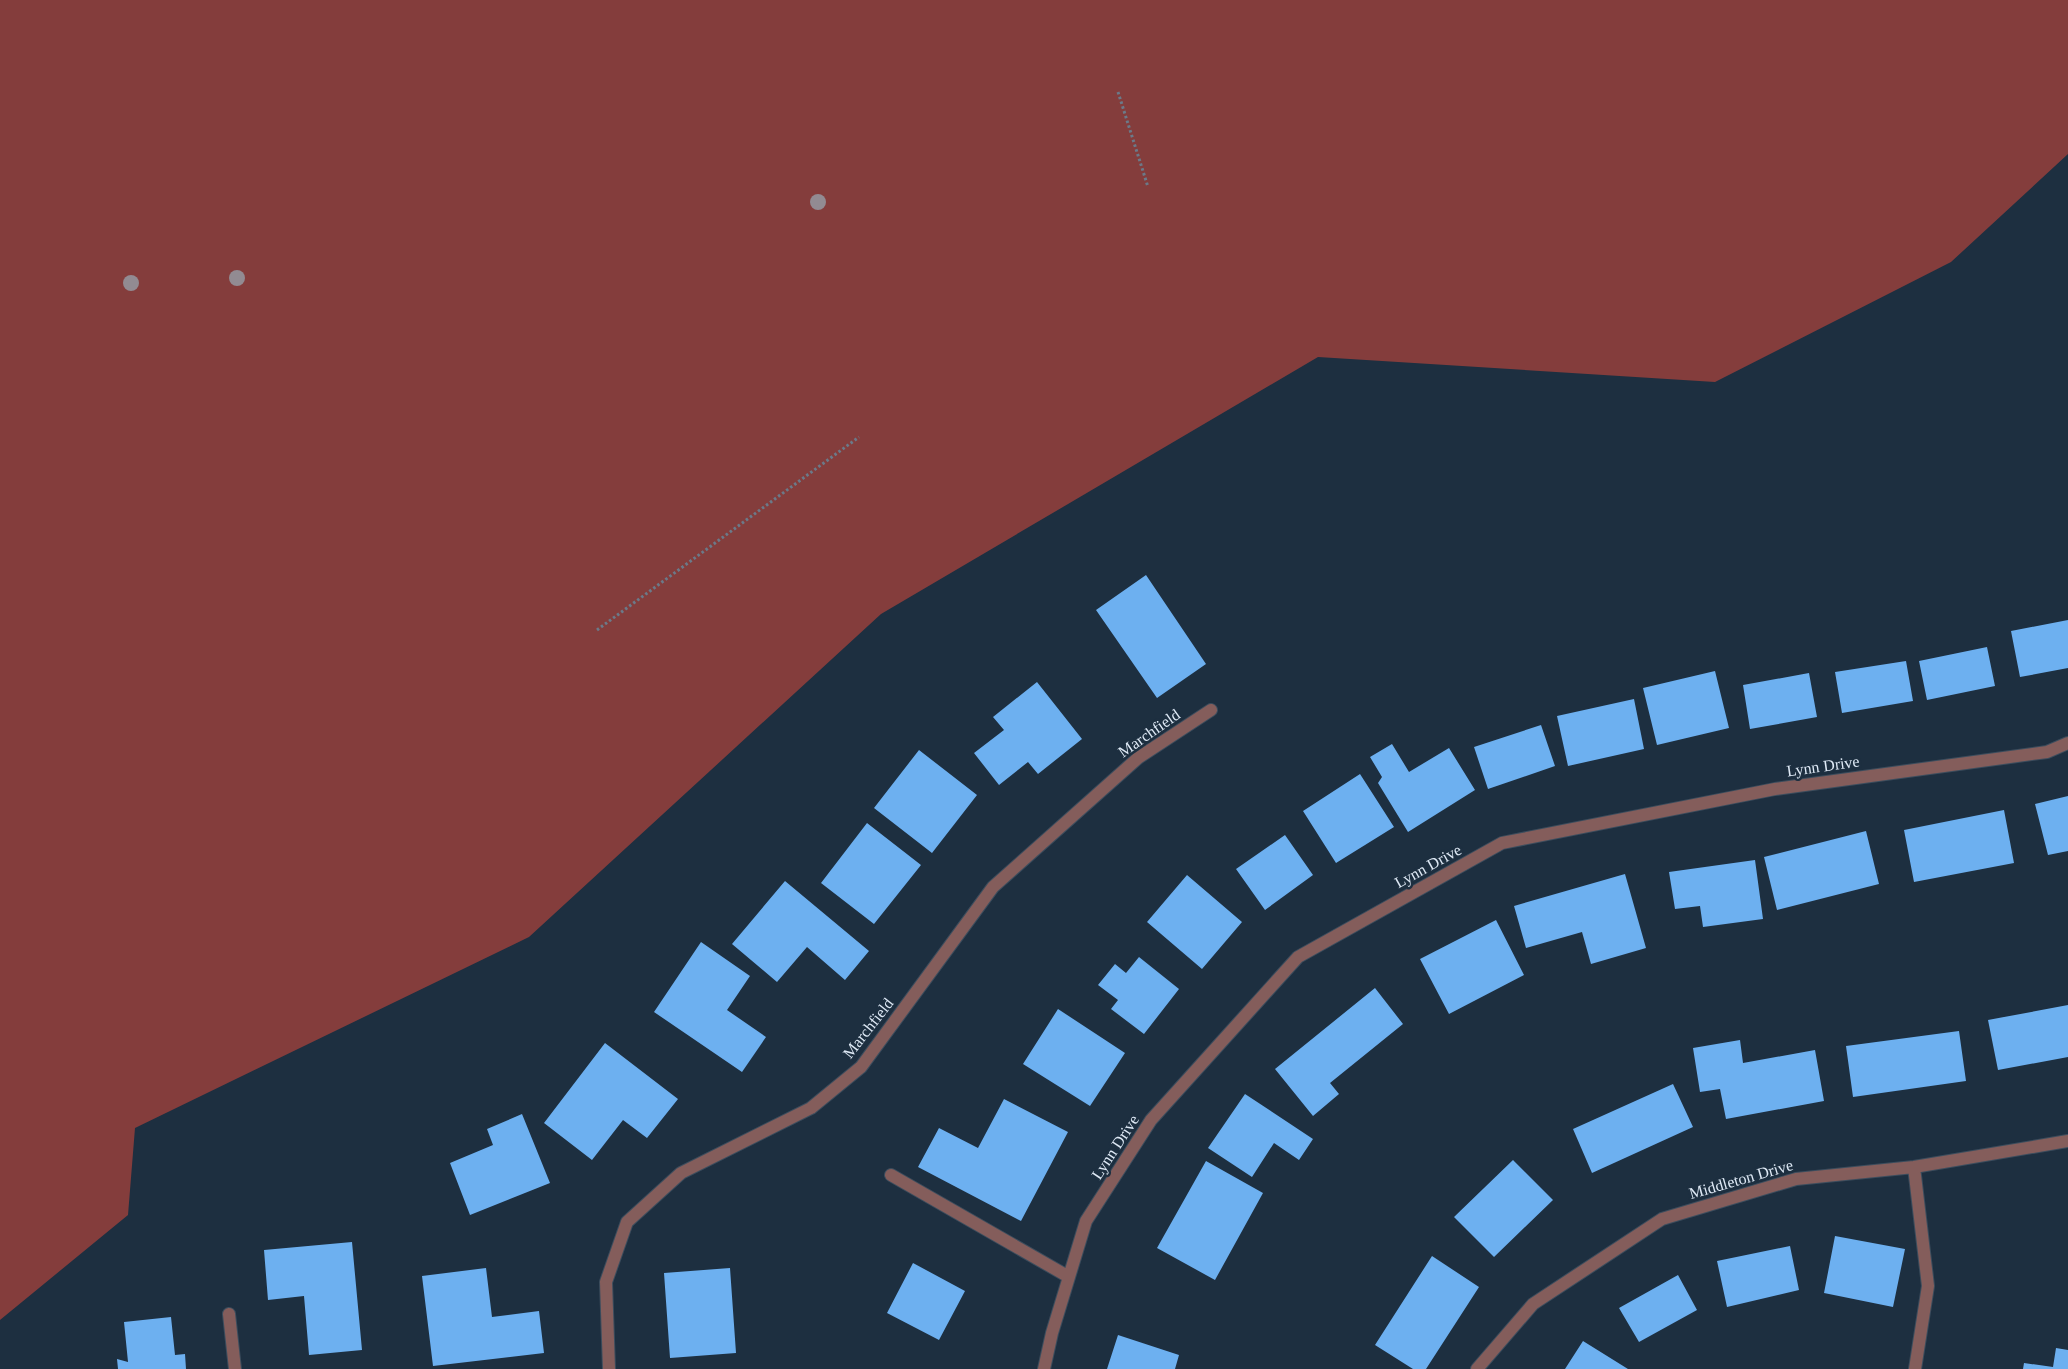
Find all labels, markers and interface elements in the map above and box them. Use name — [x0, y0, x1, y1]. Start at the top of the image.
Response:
street label: Marchfield — [1115, 706, 1183, 760]
street label: Lynn Drive — [1786, 752, 1861, 781]
street label: Lynn Drive — [1392, 841, 1465, 892]
street label: Marchfield — [839, 995, 897, 1061]
street label: Lynn Drive — [1088, 1112, 1143, 1183]
street label: Middleton Drive — [1687, 1156, 1795, 1202]

